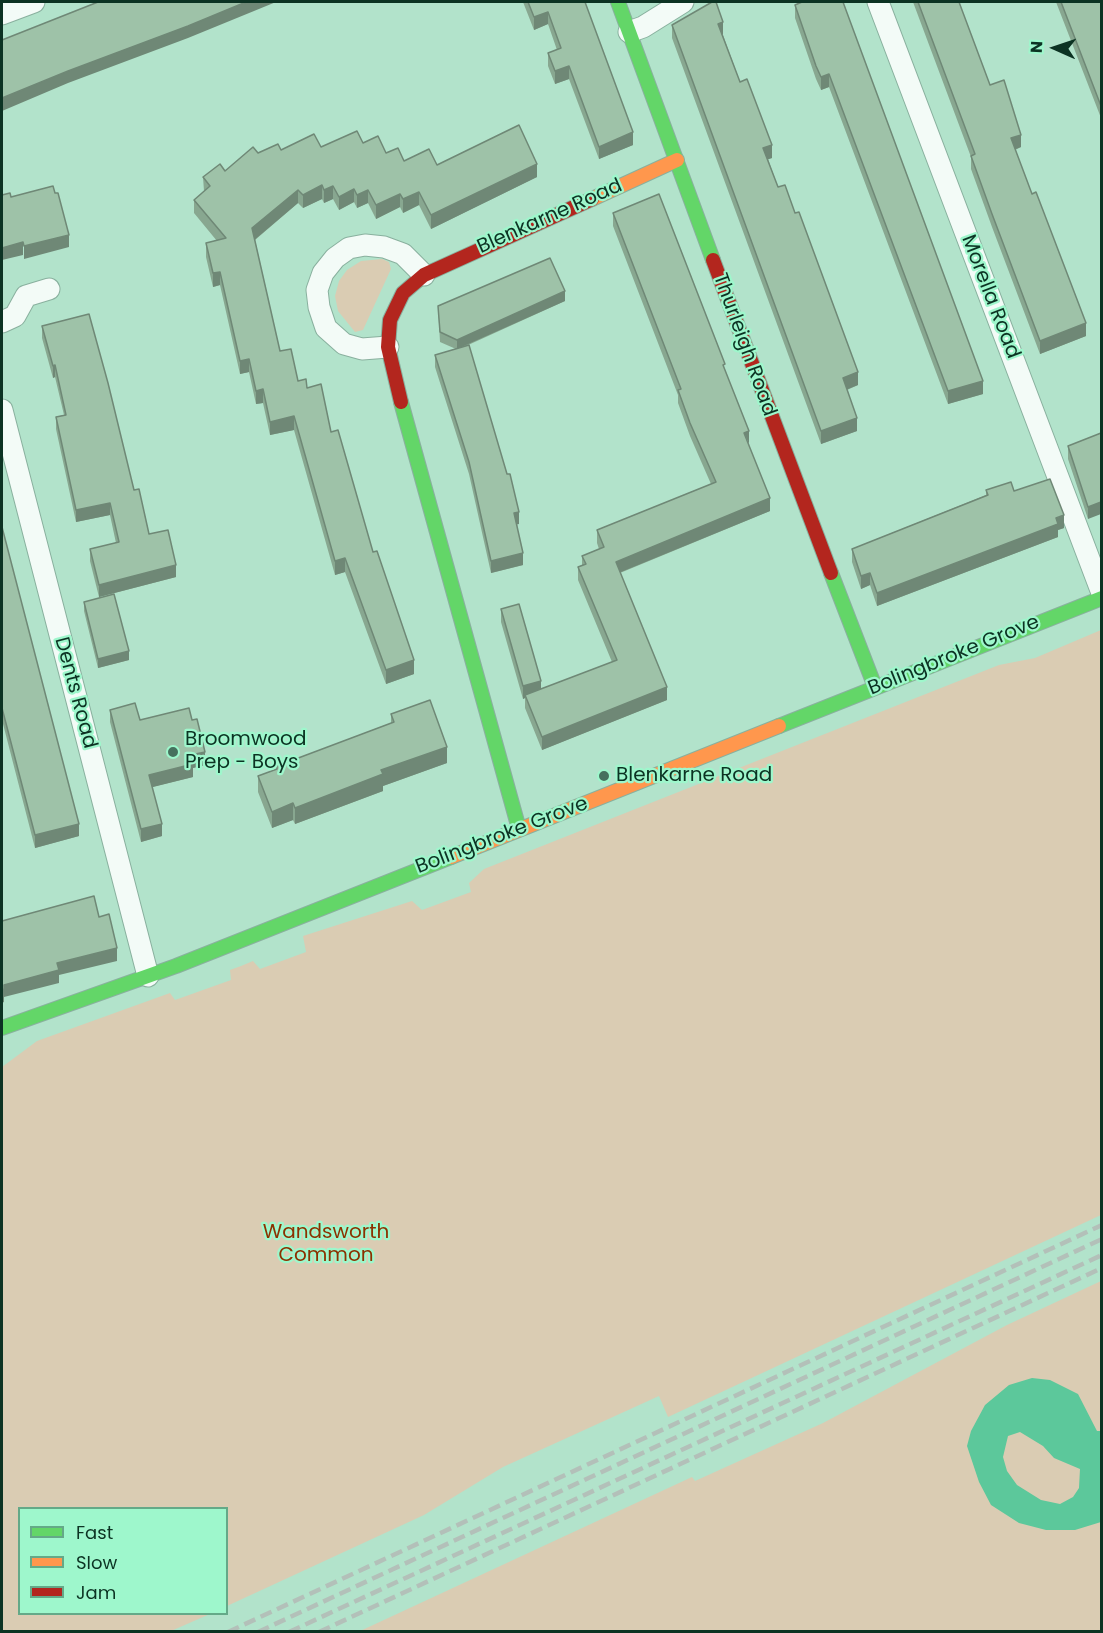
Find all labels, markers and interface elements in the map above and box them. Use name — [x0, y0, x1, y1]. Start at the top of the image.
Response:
north arrow — [1025, 18, 1085, 78]
text: N — [1025, 40, 1048, 54]
street label: Blenkarne Road — [474, 174, 626, 260]
street label: Morella Road — [955, 232, 1025, 362]
street label: Thurleigh Road — [707, 271, 781, 419]
street label: Bolingbroke Grove — [865, 611, 1043, 701]
street label: Dents Road — [49, 635, 101, 751]
place label: Broomwood Prep - Boys — [185, 728, 306, 775]
marker: Broomwood Prep - Boys — [166, 745, 180, 759]
place label: Blenkarne Road — [616, 764, 772, 788]
marker: Blenkarne Road — [597, 769, 611, 783]
street label: Bolingbroke Grove — [413, 792, 591, 880]
park label: Wandsworth Common — [263, 1221, 389, 1268]
legend — [18, 1507, 228, 1615]
text: Fast — [76, 1520, 113, 1545]
text: Slow — [76, 1550, 117, 1575]
text: Jam — [76, 1580, 116, 1605]

